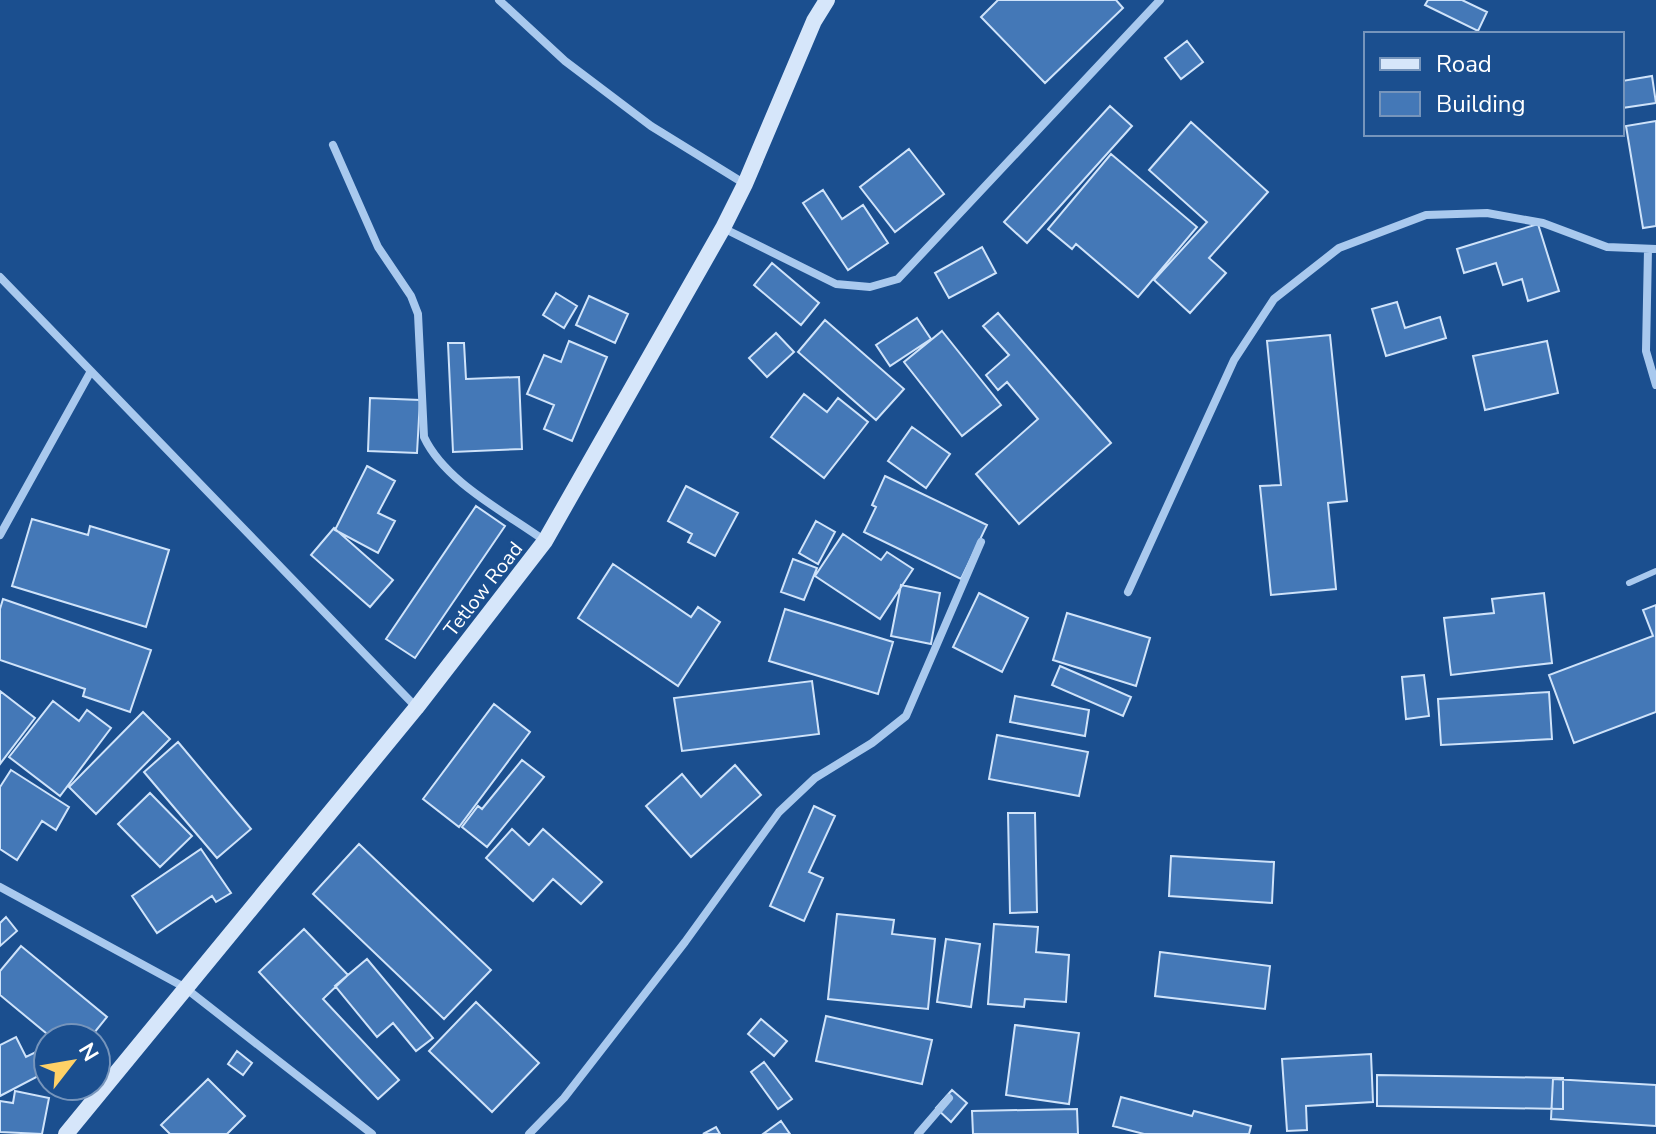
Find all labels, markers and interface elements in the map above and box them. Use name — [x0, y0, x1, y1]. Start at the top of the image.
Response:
legend — [1364, 32, 1624, 136]
text: Road — [1436, 48, 1492, 80]
text: Building — [1436, 88, 1526, 120]
street label: Tetlow Road — [438, 536, 529, 642]
north arrow — [32, 1022, 112, 1102]
text: N — [71, 1037, 105, 1067]

